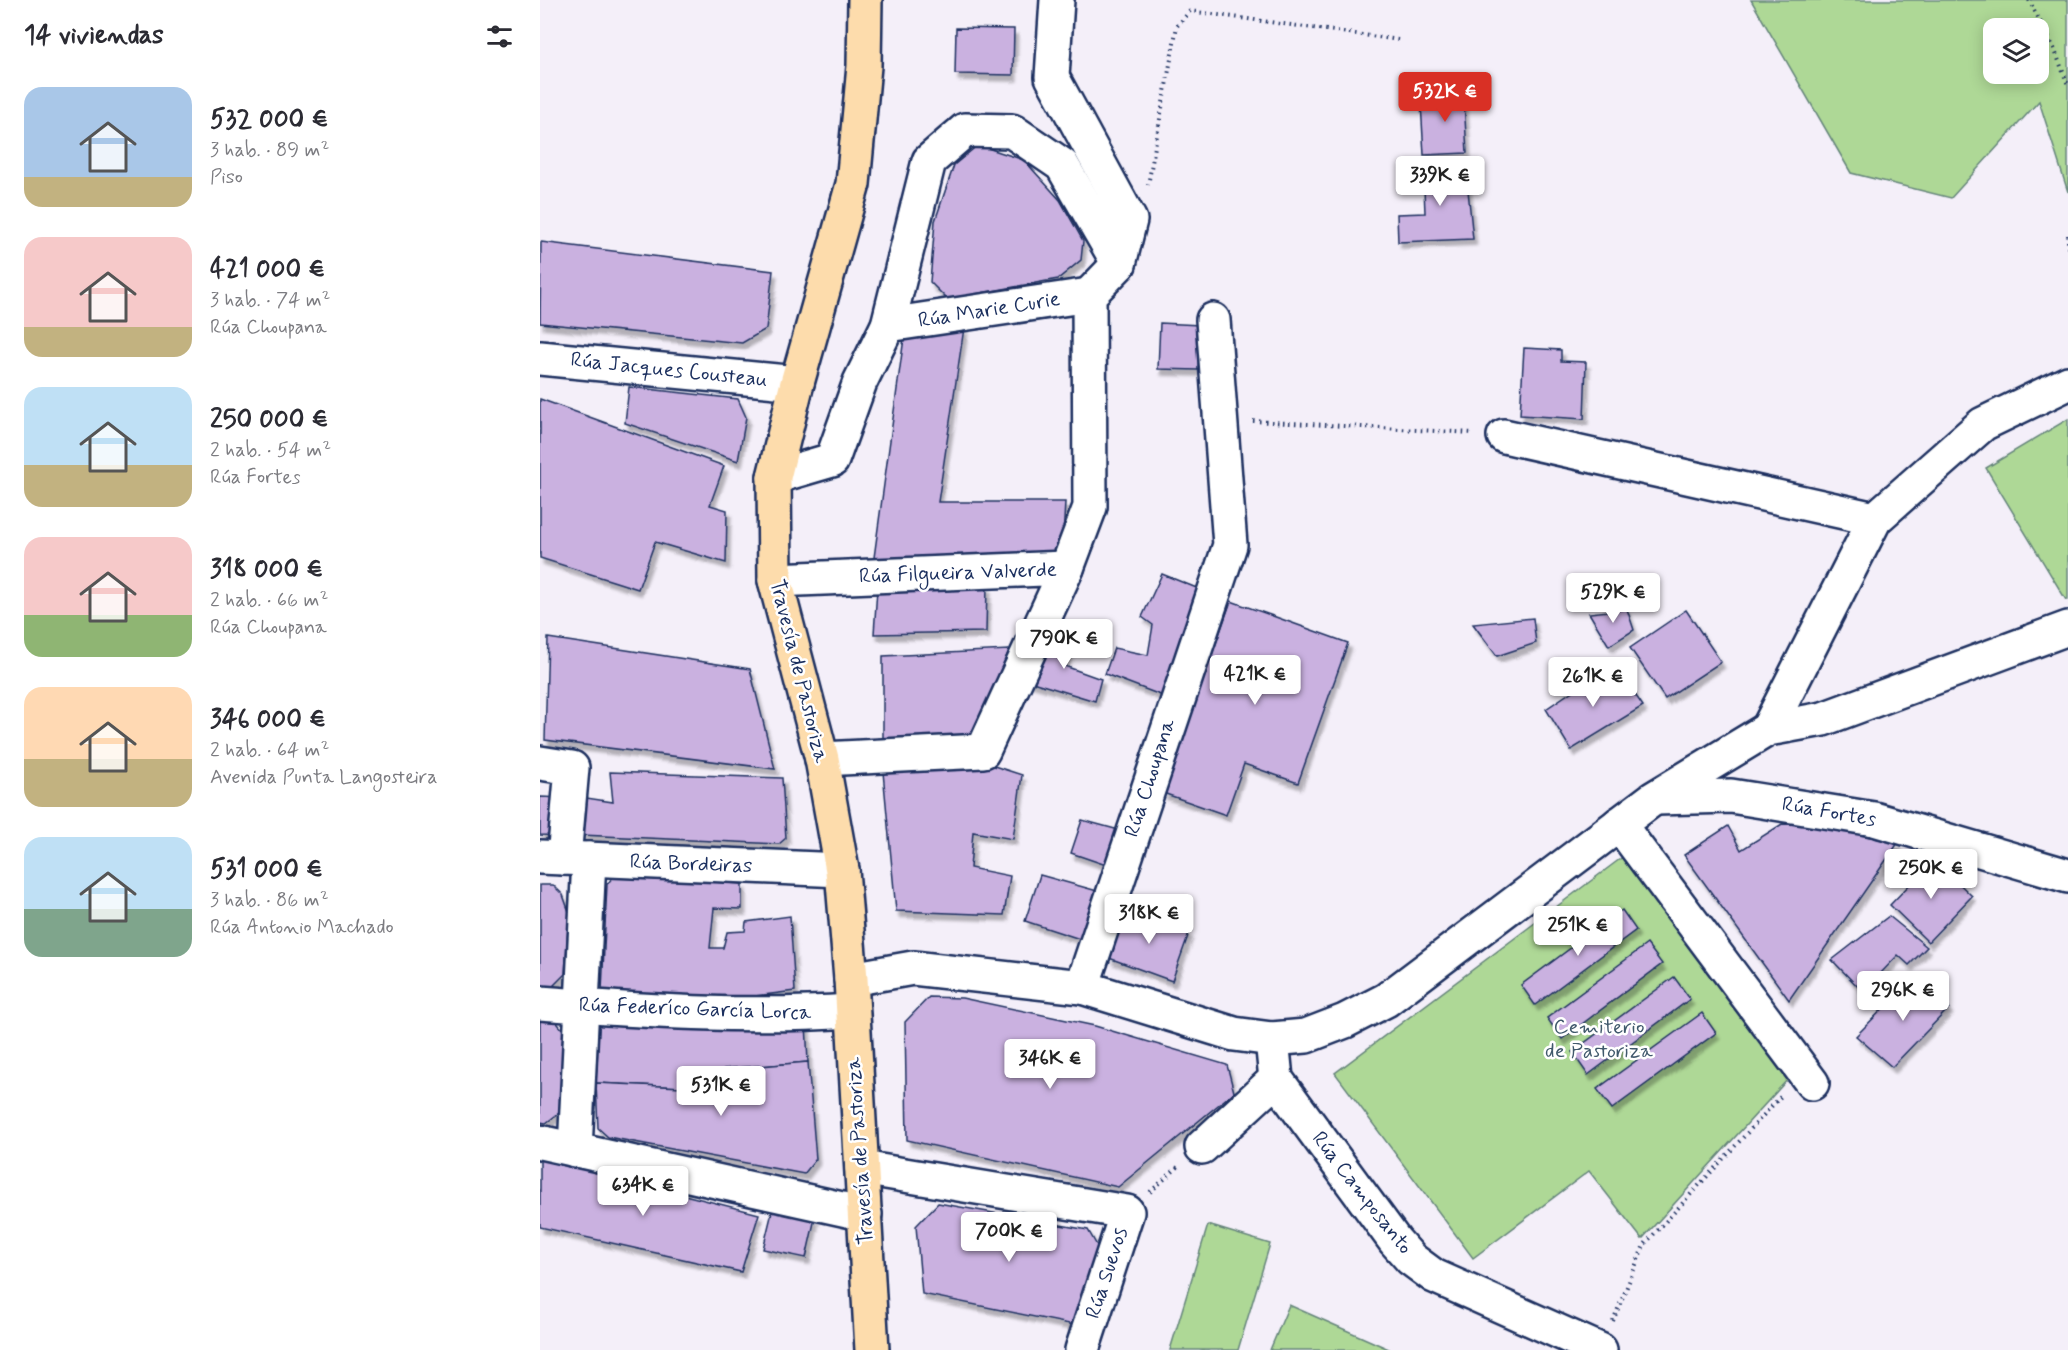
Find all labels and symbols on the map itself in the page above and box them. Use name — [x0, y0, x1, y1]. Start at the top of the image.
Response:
pin: 532K € — [1396, 72, 1494, 123]
pin: 339K € — [1391, 156, 1489, 207]
street label: Rúa Marie Curie — [916, 285, 1062, 335]
street label: Rúa Jacques Cousteau — [569, 346, 769, 394]
street label: Rúa Filgueira Valverde — [859, 556, 1057, 591]
pin: 529K € — [1564, 573, 1662, 624]
street label: Travesía de Pastoriza — [763, 576, 835, 766]
pin: 790K € — [1015, 619, 1113, 670]
pin: 421K € — [1206, 655, 1304, 706]
pin: 261K € — [1544, 657, 1642, 708]
street label: Rúa Choupana — [1118, 715, 1182, 841]
street label: Rúa Fortes — [1780, 790, 1878, 834]
street label: Rúa Bordeiras — [629, 848, 753, 880]
pin: 250K € — [1882, 849, 1980, 900]
pin: 318K € — [1100, 894, 1198, 945]
pin: 251K € — [1529, 906, 1627, 957]
pin: 296K € — [1854, 971, 1952, 1022]
street label: Rúa Federíco García Lorca — [578, 991, 812, 1027]
park label: Cemiterio de Pastoriza — [1545, 1013, 1653, 1065]
pin: 346K € — [1001, 1039, 1099, 1090]
street label: Travesía de Pastoriza — [839, 1056, 881, 1246]
pin: 531K € — [672, 1066, 770, 1117]
street label: Rúa Camposanto — [1305, 1126, 1419, 1260]
pin: 634K € — [594, 1166, 692, 1217]
pin: 700K € — [960, 1212, 1058, 1263]
street label: Rúa Suevos — [1079, 1224, 1135, 1322]

